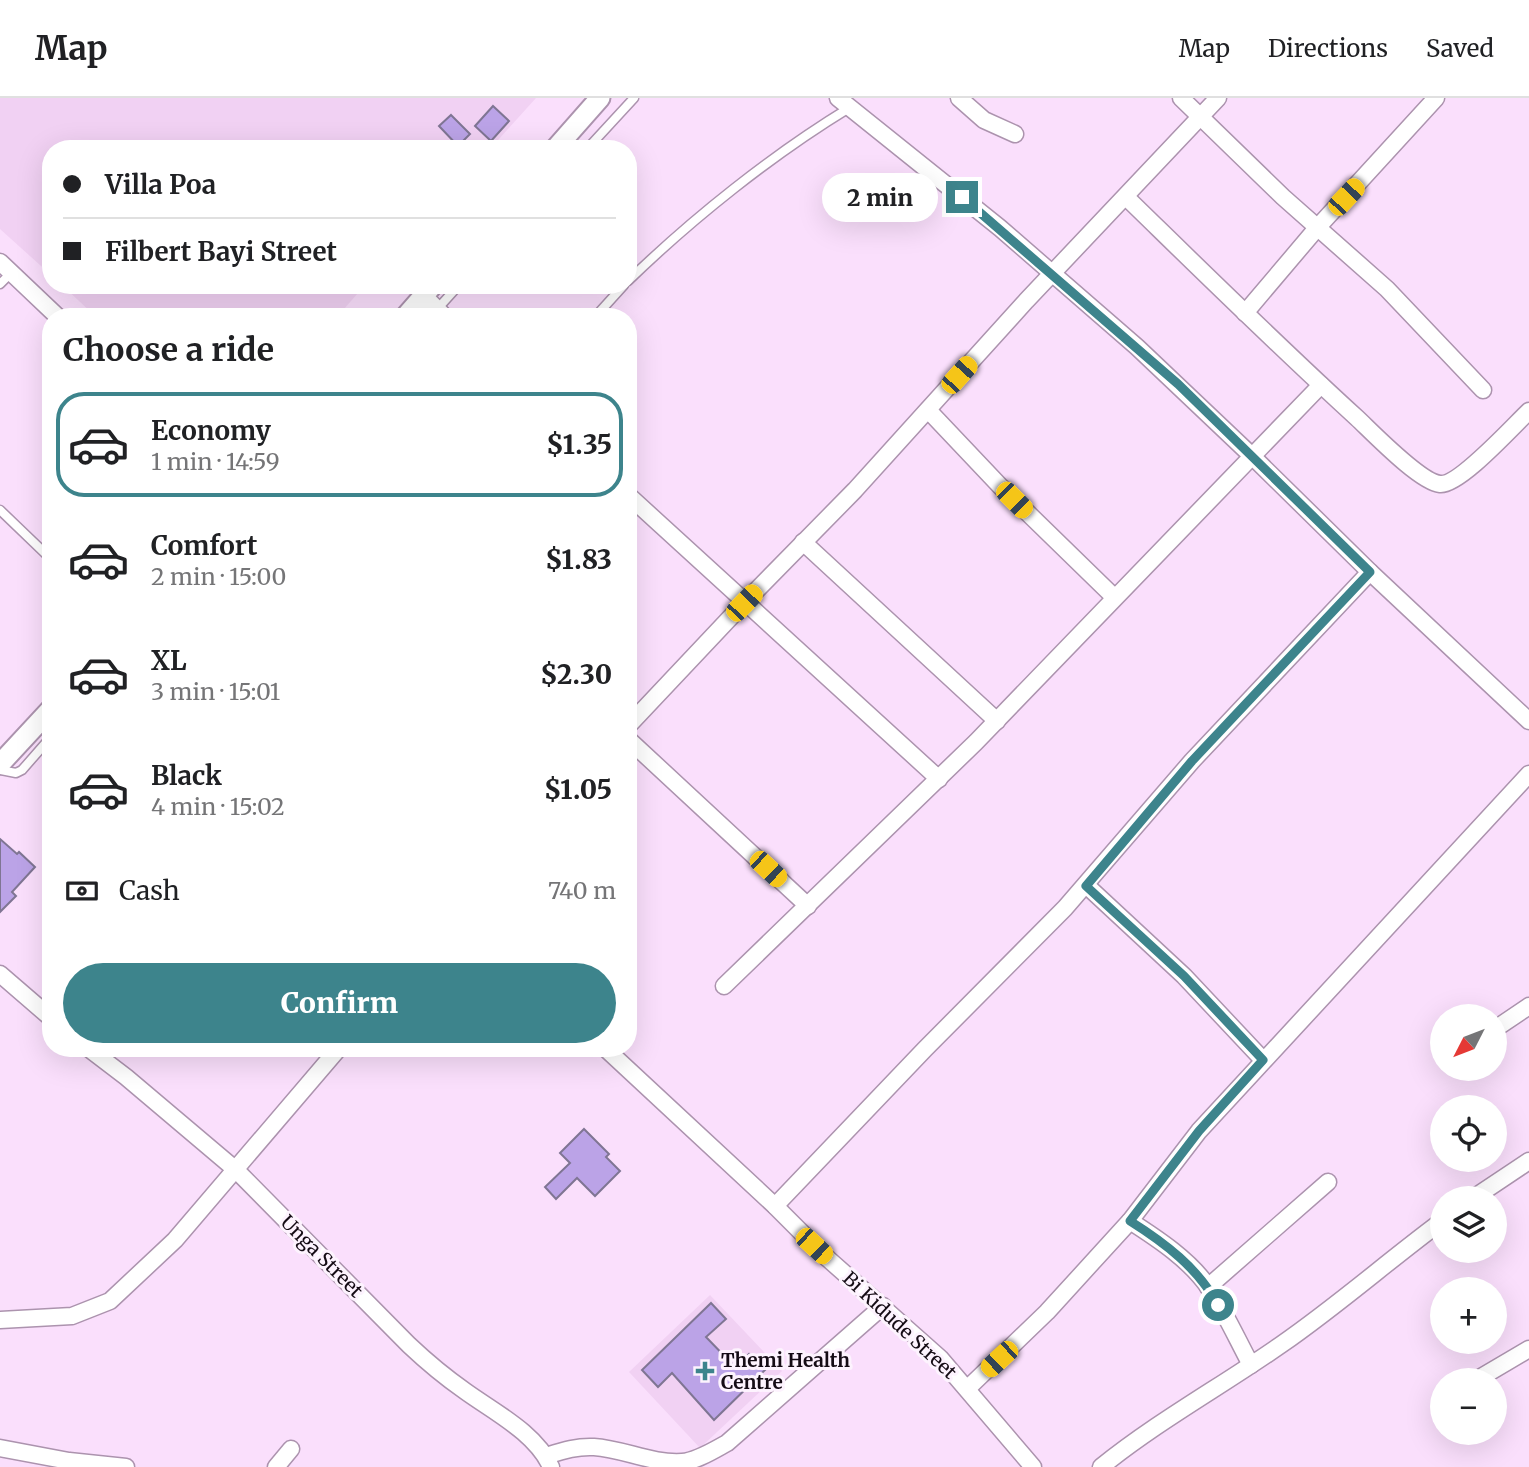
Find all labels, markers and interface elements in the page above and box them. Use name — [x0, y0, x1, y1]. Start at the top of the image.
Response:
text: Map — [35, 28, 108, 69]
text: Map — [1179, 33, 1230, 64]
text: Directions — [1268, 33, 1388, 64]
text: Saved — [1426, 33, 1494, 64]
text: Villa Poa — [105, 168, 216, 201]
callout: 2 min — [822, 172, 937, 222]
car — [1324, 174, 1369, 220]
route end — [946, 181, 978, 213]
text: 2 min — [847, 183, 913, 212]
text: Filbert Bayi Street — [105, 235, 337, 268]
text: Choose a ride — [63, 330, 274, 370]
car — [938, 352, 981, 398]
icon: car — [67, 413, 130, 476]
text: Economy — [151, 414, 271, 447]
text: $1.35 — [546, 428, 612, 461]
text: 1 min · 14:59 — [151, 447, 280, 476]
car — [992, 478, 1037, 522]
icon: car — [67, 528, 130, 591]
text: Comfort — [151, 529, 257, 562]
text: $1.83 — [545, 543, 612, 576]
text: 2 min · 15:00 — [151, 562, 286, 591]
car — [722, 581, 767, 625]
icon: car — [67, 643, 130, 706]
text: XL — [151, 644, 187, 677]
text: $2.30 — [540, 658, 612, 691]
text: 3 min · 15:01 — [151, 677, 280, 706]
icon: car — [67, 758, 130, 821]
text: Black — [151, 759, 222, 792]
text: $1.05 — [544, 773, 612, 806]
text: 4 min · 15:02 — [151, 792, 285, 821]
car — [746, 847, 791, 891]
icon: cash — [63, 872, 101, 910]
text: Cash — [119, 874, 180, 907]
text: 740 m — [548, 876, 616, 905]
button: Confirm — [63, 963, 616, 1043]
north arrow — [1430, 1004, 1507, 1082]
map controls — [1430, 1004, 1507, 1445]
button: locate — [1430, 1095, 1507, 1172]
button: layers — [1430, 1186, 1507, 1263]
street label: Unga Street — [276, 1210, 369, 1303]
car — [792, 1224, 837, 1268]
street label: Bi Kidude Street — [838, 1266, 962, 1384]
button: + — [1430, 1277, 1507, 1354]
route start — [1202, 1289, 1234, 1321]
car — [977, 1337, 1022, 1381]
place label: Themi Health Centre — [721, 1348, 850, 1394]
marker: Themi Health Centre — [695, 1361, 715, 1381]
button: − — [1430, 1368, 1507, 1445]

